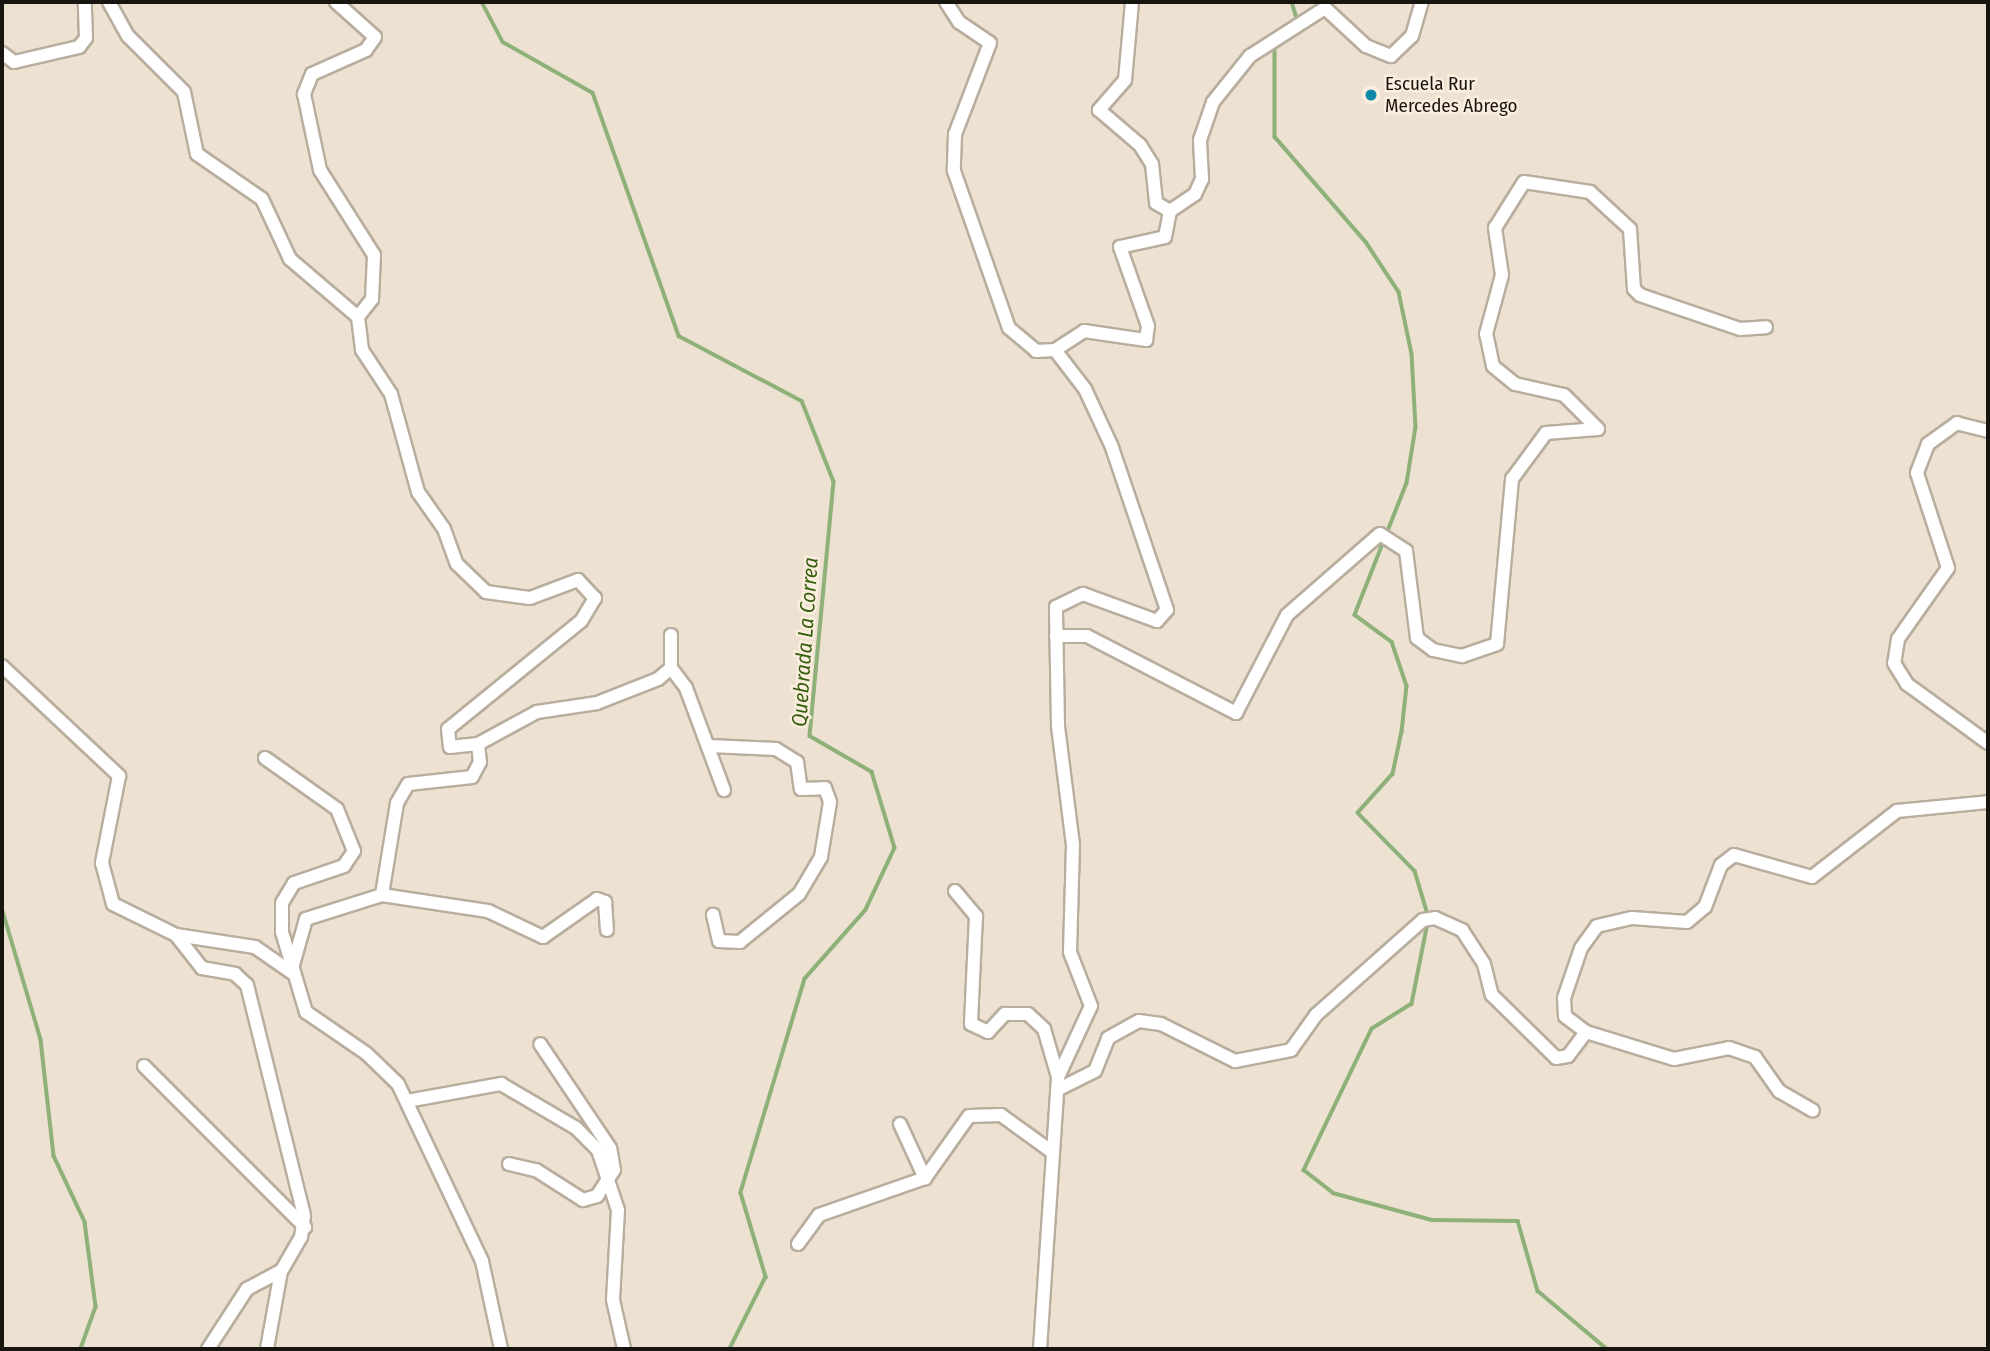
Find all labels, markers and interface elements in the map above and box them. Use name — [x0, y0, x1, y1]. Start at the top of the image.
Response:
place label: Escuela Rur Mercedes Abrego — [1385, 73, 1518, 117]
marker: Escuela Rur Mercedes Abrego — [1363, 87, 1379, 103]
water label: Quebrada La Correa — [787, 556, 823, 728]

